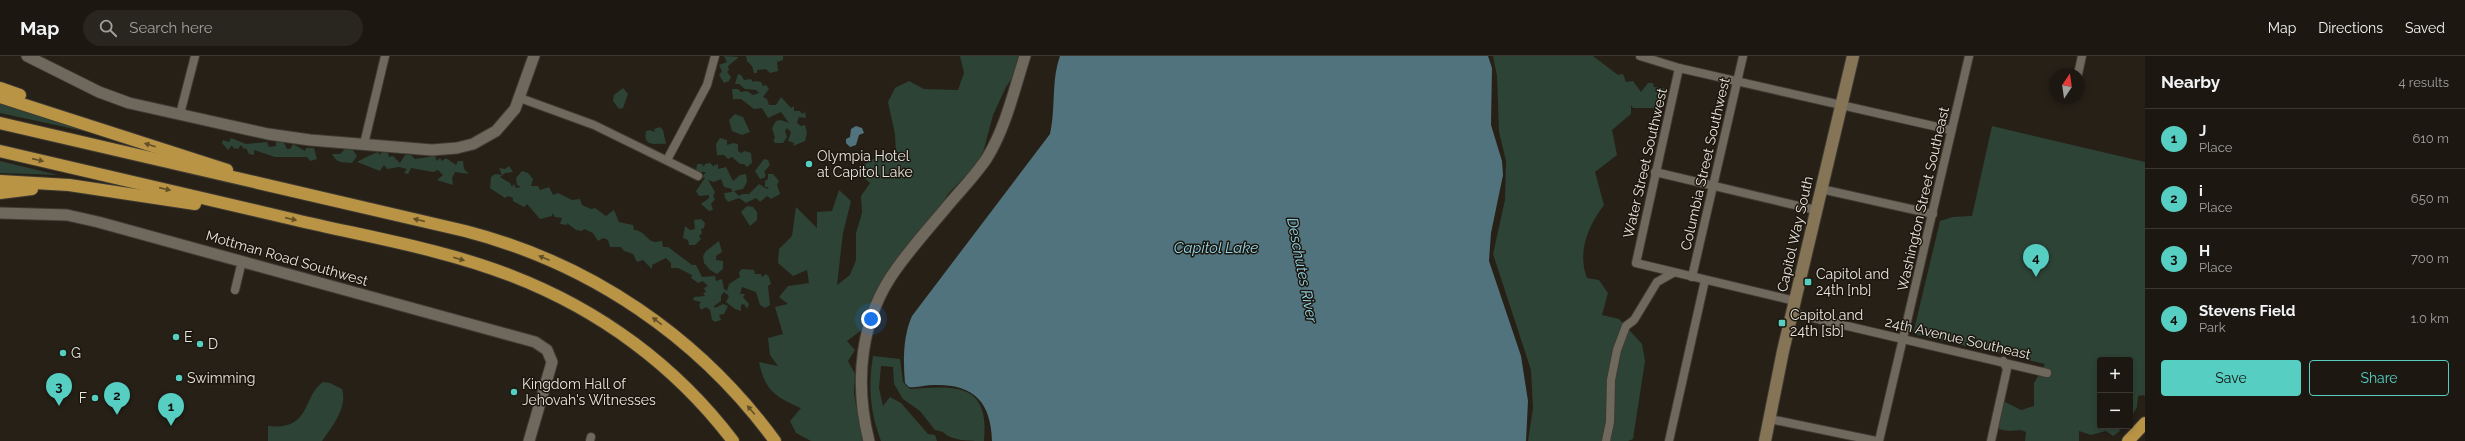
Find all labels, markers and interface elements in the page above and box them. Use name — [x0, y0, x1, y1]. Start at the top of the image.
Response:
search box — [83, 10, 363, 46]
text: Map — [20, 17, 59, 39]
icon: search — [97, 17, 119, 39]
text: Search here — [129, 19, 213, 37]
text: Map — [2268, 20, 2296, 36]
text: Directions — [2318, 20, 2383, 36]
text: Saved — [2405, 20, 2445, 36]
north arrow — [2049, 68, 2085, 104]
text: Nearby — [2161, 72, 2220, 92]
text: 4 results — [2398, 75, 2449, 90]
street label: Columbia Street Southwest — [1677, 76, 1733, 252]
street label: Water Street Southwest — [1620, 86, 1670, 240]
street label: Washington Street Southeast — [1894, 105, 1952, 293]
text: J — [2199, 122, 2206, 140]
text: 1 — [2171, 131, 2177, 146]
text: 610 m — [2412, 131, 2449, 146]
text: Place — [2199, 140, 2232, 155]
one-way arrow — [144, 142, 156, 148]
place label: Olympia Hotel at Capitol Lake — [817, 148, 913, 180]
one-way arrow — [32, 157, 44, 163]
marker: Olympia Hotel at Capitol Lake — [804, 159, 814, 169]
street label: Capitol Way South — [1774, 175, 1816, 293]
text: i — [2199, 182, 2203, 200]
one-way arrow — [158, 187, 171, 193]
text: 2 — [2170, 191, 2178, 206]
text: 650 m — [2411, 191, 2449, 206]
text: Place — [2199, 200, 2232, 215]
one-way arrow — [285, 216, 298, 222]
water label: Deschutes River — [1283, 216, 1321, 325]
one-way arrow — [413, 217, 426, 223]
street label: Mottman Road Southwest — [204, 227, 370, 289]
water label: Capitol Lake — [1174, 239, 1258, 257]
text: H — [2199, 242, 2210, 260]
pin: 4 — [2023, 244, 2049, 277]
text: 3 — [2170, 251, 2178, 266]
text: 700 m — [2411, 251, 2449, 266]
one-way arrow — [537, 254, 549, 260]
one-way arrow — [453, 256, 465, 262]
text: Place — [2199, 260, 2232, 275]
place label: Capitol and 24th [nb] — [1816, 266, 1889, 298]
marker: Capitol and 24th [nb] — [1803, 277, 1813, 287]
text: Stevens Field — [2199, 302, 2295, 320]
place label: Capitol and 24th [sb] — [1790, 307, 1863, 339]
your location — [861, 309, 881, 329]
text: 4 — [2170, 311, 2178, 326]
text: 1.0 km — [2411, 311, 2449, 326]
street label: 24th Avenue Southeast — [1884, 313, 2033, 363]
one-way arrow — [651, 317, 662, 325]
marker: Capitol and 24th [sb] — [1777, 318, 1787, 328]
text: Park — [2199, 320, 2226, 335]
place label: E — [184, 329, 193, 345]
marker: E — [171, 332, 181, 342]
place label: D — [208, 336, 218, 352]
marker: D — [195, 339, 205, 349]
place label: G — [71, 345, 81, 361]
marker: G — [58, 348, 68, 358]
map controls — [2097, 357, 2133, 429]
button: + — [2097, 357, 2133, 393]
button: Save — [2161, 360, 2301, 396]
button: Share — [2309, 360, 2449, 396]
place label: Swimming — [187, 370, 255, 386]
pin: 3 — [46, 373, 72, 406]
marker: Swimming — [174, 373, 184, 383]
place label: Kingdom Hall of Jehovah's Witnesses — [522, 376, 656, 408]
pin: 2 — [104, 382, 130, 415]
marker: Kingdom Hall of Jehovah's Witnesses — [509, 387, 519, 397]
place label: F — [79, 390, 87, 406]
marker: F — [90, 393, 100, 403]
pin: 1 — [158, 393, 184, 426]
button: − — [2097, 393, 2133, 429]
one-way arrow — [746, 405, 755, 416]

